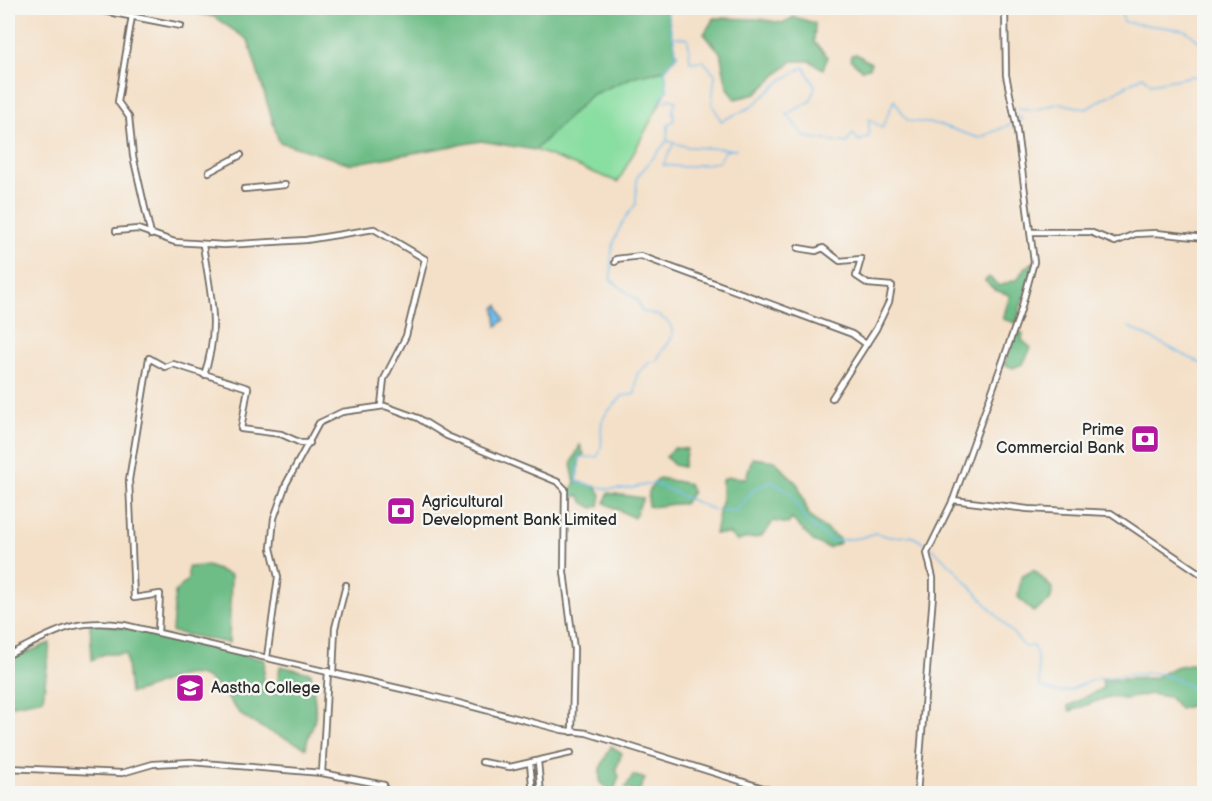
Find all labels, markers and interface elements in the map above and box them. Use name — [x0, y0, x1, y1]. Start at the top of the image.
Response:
place label: Prime Commercial Bank — [996, 421, 1125, 458]
bank icon: Prime Commercial Bank — [1129, 423, 1161, 455]
place label: Agricultural Development Bank Limited — [422, 493, 617, 530]
bank icon: Agricultural Development Bank Limited — [385, 495, 417, 527]
school or university icon: Aastha College — [174, 672, 206, 704]
place label: Aastha College — [211, 679, 321, 698]

